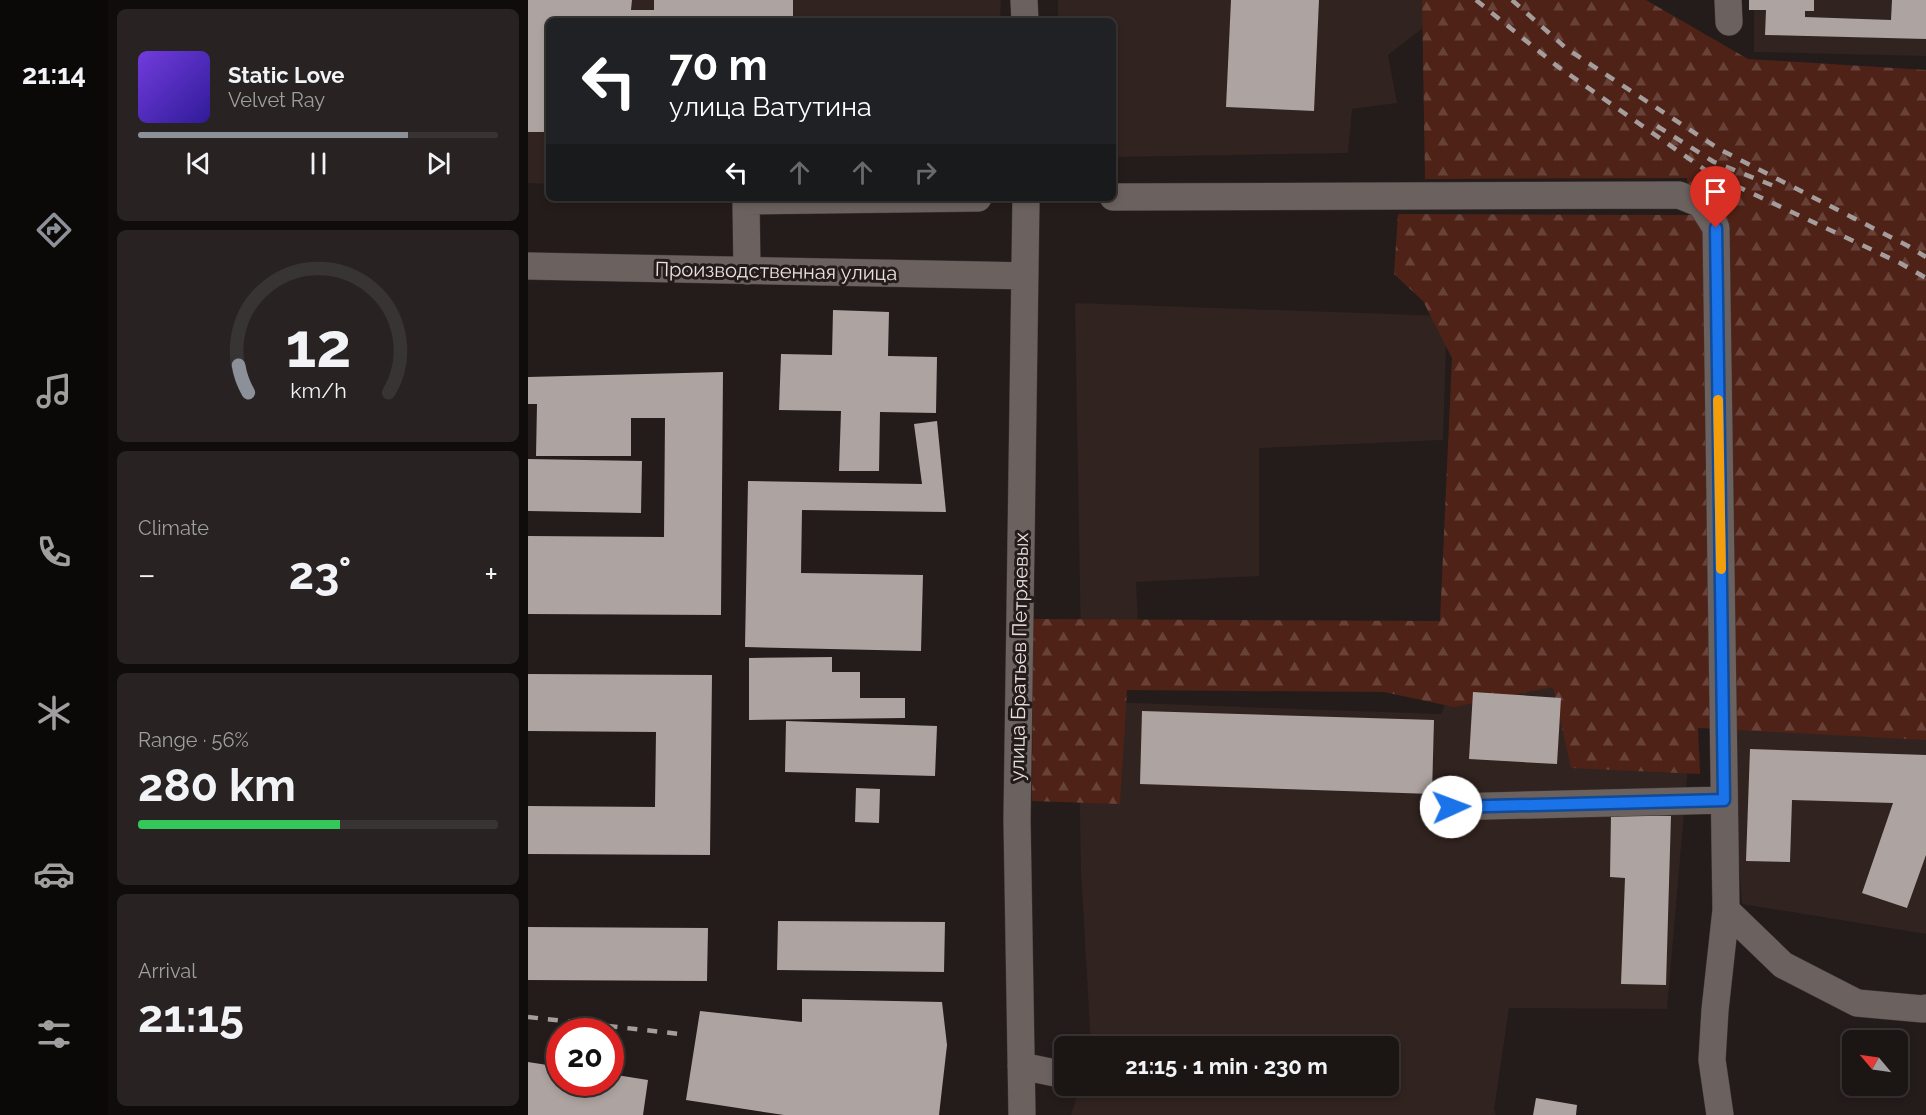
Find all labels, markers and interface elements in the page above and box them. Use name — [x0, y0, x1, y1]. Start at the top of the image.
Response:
text: 70 m — [669, 41, 768, 90]
icon: left — [570, 42, 648, 120]
text: 21:14 — [22, 59, 86, 90]
text: Static Love — [228, 62, 345, 88]
text: Velvet Ray — [228, 88, 325, 112]
text: улица Ватутина — [669, 91, 872, 122]
icon: previous — [182, 147, 215, 180]
icon: pause — [302, 147, 335, 180]
icon: next — [422, 147, 455, 180]
icon: left — [720, 156, 753, 189]
icon: ahead — [783, 156, 816, 189]
icon: ahead — [846, 156, 879, 189]
icon: right — [909, 156, 942, 189]
pin — [1690, 166, 1741, 228]
icon: arrive — [1699, 175, 1732, 208]
icon: directions — [33, 209, 75, 251]
street label: Производственная улица — [655, 257, 897, 285]
text: 12 — [285, 308, 351, 382]
icon: music — [33, 370, 75, 412]
text: km/h — [290, 379, 346, 404]
text: Climate — [138, 516, 209, 540]
icon: phone — [33, 531, 75, 573]
street label: улица Братьев Петряевых — [1005, 532, 1033, 782]
text: 23° — [289, 547, 351, 600]
text: − — [138, 555, 156, 594]
text: + — [484, 555, 498, 594]
icon: climate — [33, 692, 75, 734]
text: Range · 56% — [138, 728, 249, 752]
text: 280 km — [138, 759, 296, 812]
position arrow — [1419, 775, 1483, 839]
icon: car — [33, 853, 75, 895]
text: Arrival — [138, 959, 197, 983]
text: 21:15 — [138, 990, 244, 1043]
icon: filters — [33, 1013, 75, 1055]
speed limit sign: 20 — [546, 1018, 624, 1096]
north arrow — [1842, 1030, 1908, 1096]
map controls — [1842, 1030, 1908, 1096]
text: 21:15 · 1 min · 230 m — [1125, 1053, 1328, 1079]

